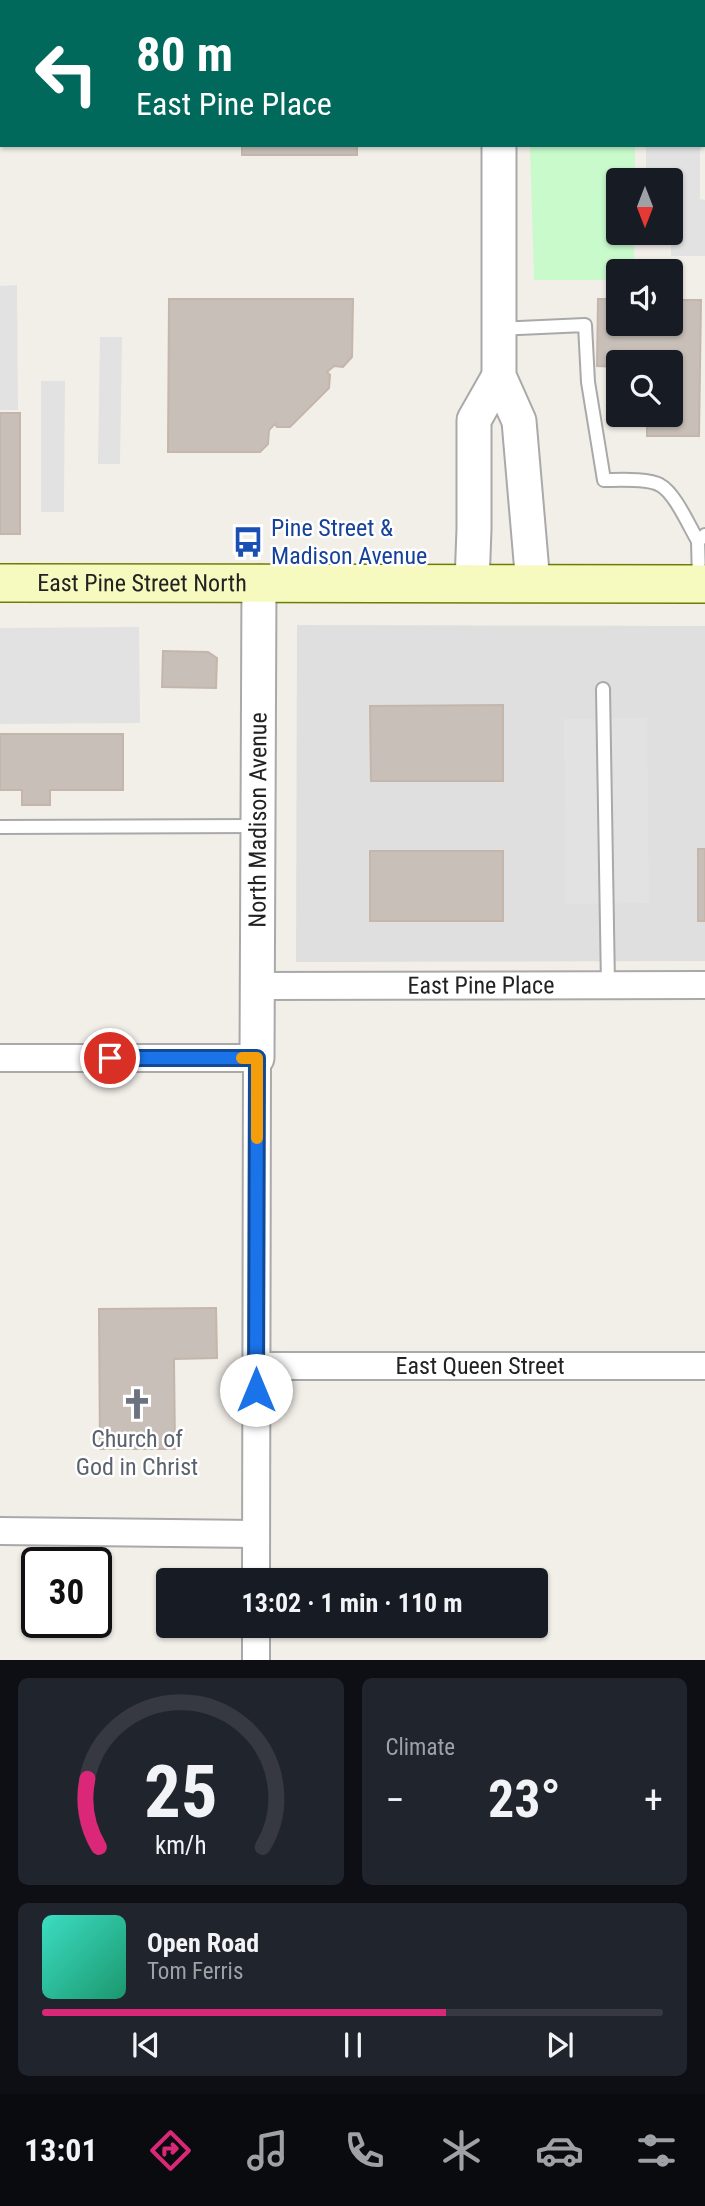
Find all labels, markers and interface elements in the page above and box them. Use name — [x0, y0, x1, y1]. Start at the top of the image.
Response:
text: 80 m — [136, 26, 233, 83]
icon: left — [21, 28, 112, 119]
text: East Pine Place — [136, 85, 332, 123]
north arrow — [606, 168, 682, 245]
map controls — [606, 168, 683, 427]
button: sound — [606, 259, 683, 336]
button: search — [606, 350, 683, 427]
place label: Pine Street & Madison Avenue — [271, 514, 427, 570]
bus stop icon: Pine Street & Madison Avenue — [231, 525, 265, 559]
street label: East Pine Street North — [37, 569, 247, 597]
street label: North Madison Avenue — [244, 712, 272, 928]
street label: East Pine Place — [408, 971, 554, 1000]
pin — [80, 1028, 140, 1088]
icon: arrive — [91, 1039, 129, 1077]
street label: East Queen Street — [396, 1352, 564, 1380]
position arrow — [219, 1353, 293, 1427]
church icon: Church of God in Christ — [120, 1387, 154, 1421]
place label: Church of God in Christ — [76, 1425, 198, 1481]
speed limit sign: 30 — [21, 1547, 112, 1638]
text: 13:02 · 1 min · 110 m — [242, 1588, 462, 1618]
text: Climate — [386, 1734, 455, 1761]
text: 25 — [144, 1750, 218, 1836]
text: 23° — [488, 1769, 561, 1830]
text: − — [386, 1778, 405, 1822]
text: + — [644, 1778, 663, 1822]
text: km/h — [155, 1831, 206, 1860]
text: Open Road — [147, 1928, 259, 1958]
text: Tom Ferris — [147, 1958, 243, 1985]
icon: previous — [127, 2026, 165, 2064]
icon: pause — [334, 2026, 372, 2064]
icon: next — [541, 2026, 579, 2064]
icon: directions — [146, 2126, 195, 2175]
icon: music — [243, 2126, 292, 2175]
icon: phone — [340, 2126, 389, 2175]
icon: climate — [437, 2126, 486, 2175]
icon: car — [535, 2126, 584, 2175]
icon: filters — [632, 2126, 681, 2175]
text: 13:01 — [24, 2131, 98, 2169]

